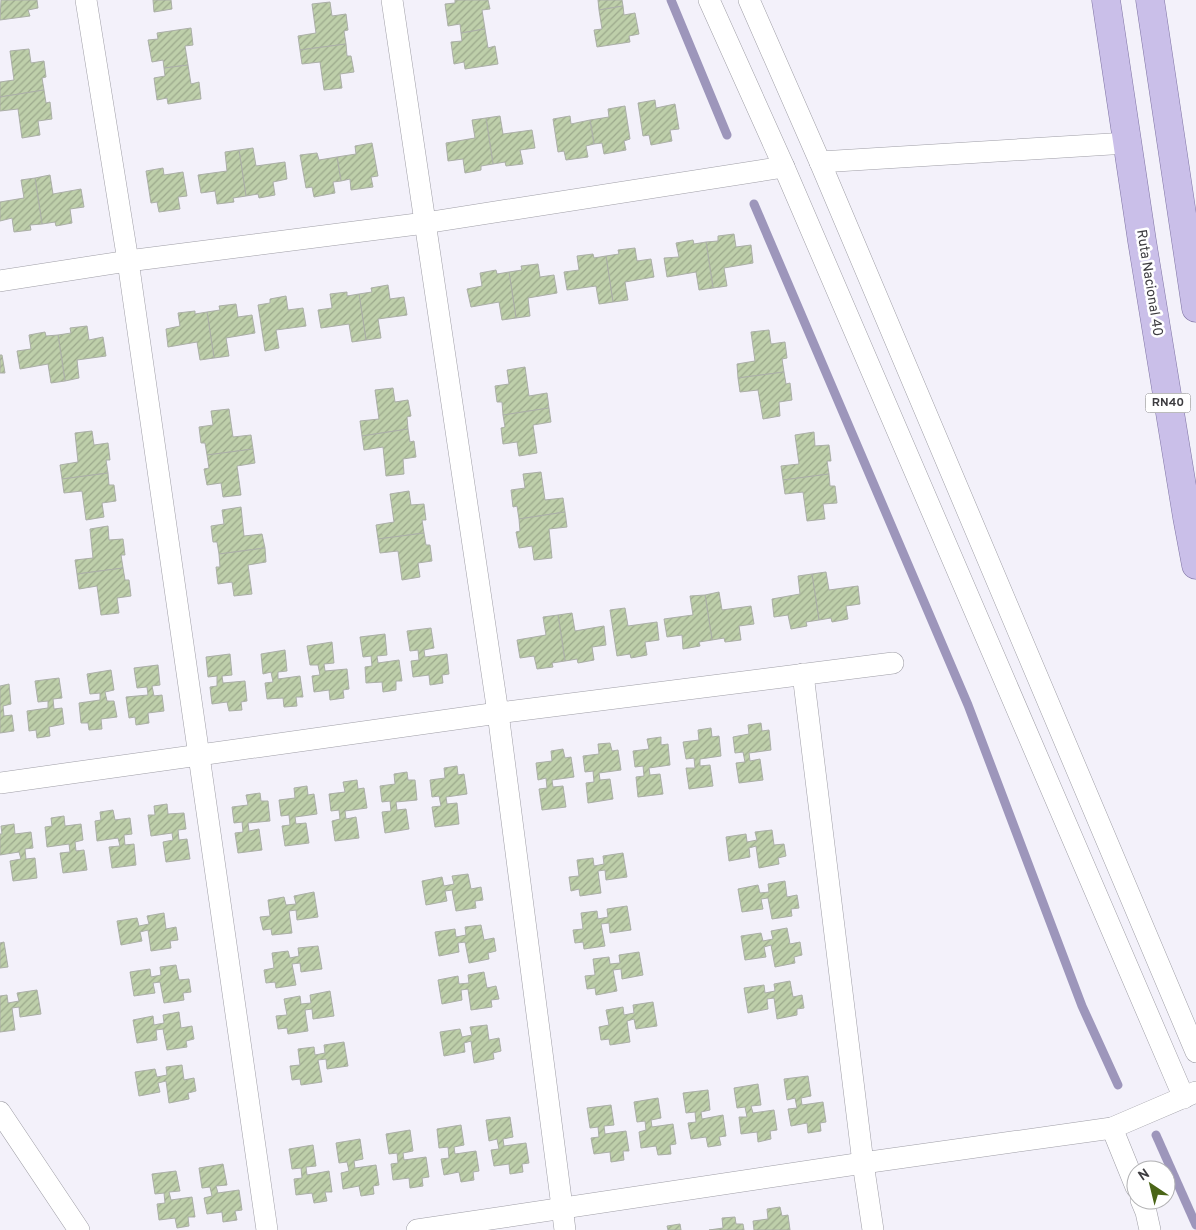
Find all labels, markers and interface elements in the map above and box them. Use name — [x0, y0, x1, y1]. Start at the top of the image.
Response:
street label: Ruta Nacional 40 — [1132, 228, 1166, 338]
road number: RN40 — [1146, 393, 1190, 412]
north arrow — [1126, 1160, 1176, 1210]
text: N — [1135, 1166, 1153, 1185]

